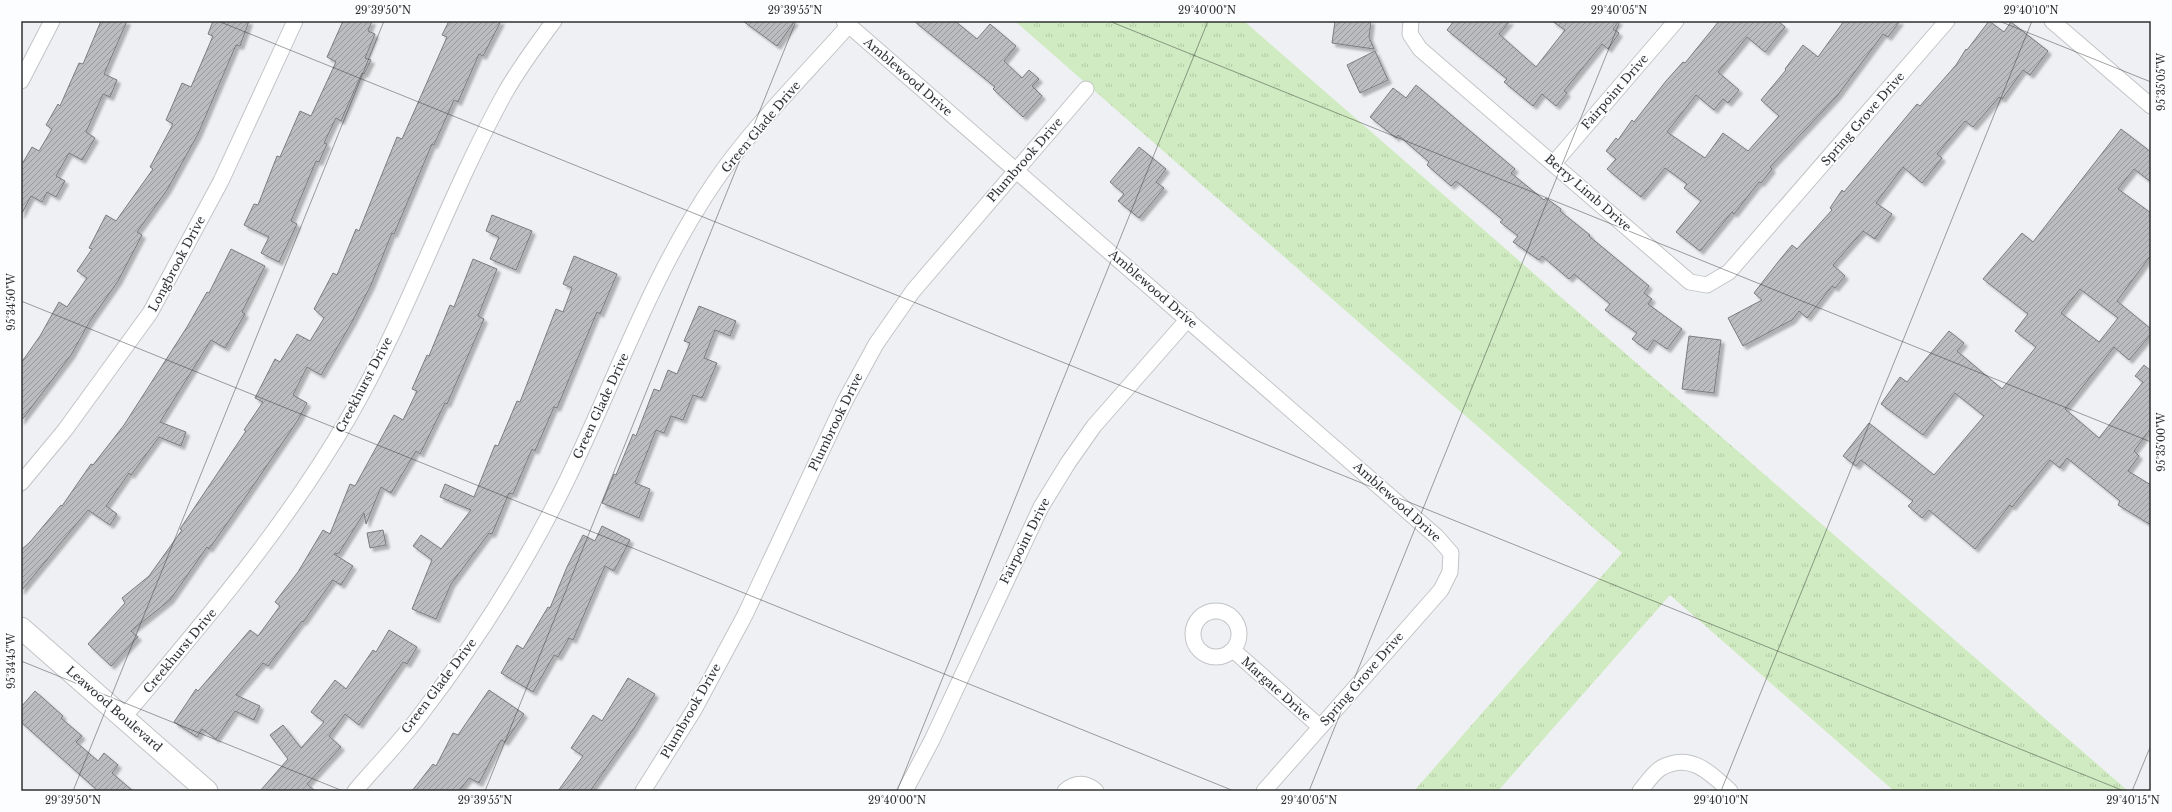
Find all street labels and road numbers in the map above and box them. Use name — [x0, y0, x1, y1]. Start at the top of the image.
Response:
street label: Amblewood Drive — [860, 34, 956, 119]
street label: Fairpoint Drive — [1578, 51, 1651, 132]
street label: Spring Grove Drive — [1818, 68, 1908, 169]
street label: Green Glade Drive — [718, 78, 803, 176]
street label: Plumbrook Drive — [984, 114, 1066, 205]
street label: Berry Limb Drive — [1542, 151, 1635, 234]
street label: Longbrook Drive — [145, 213, 208, 314]
street label: Amblewood Drive — [1105, 246, 1201, 331]
street label: Creekhurst Drive — [332, 334, 395, 435]
street label: Green Glade Drive — [569, 350, 632, 461]
street label: Plumbrook Drive — [805, 370, 866, 473]
street label: Amblewood Drive — [1350, 458, 1444, 545]
street label: Fairpoint Drive — [996, 495, 1053, 586]
street label: Creekhurst Drive — [140, 605, 220, 696]
street label: Spring Grove Drive — [1317, 628, 1407, 729]
street label: Green Glade Drive — [398, 635, 479, 736]
street label: Margate Drive — [1238, 653, 1314, 724]
street label: Plumbrook Drive — [657, 660, 724, 761]
street label: Leawood Boulevard — [63, 663, 165, 754]

